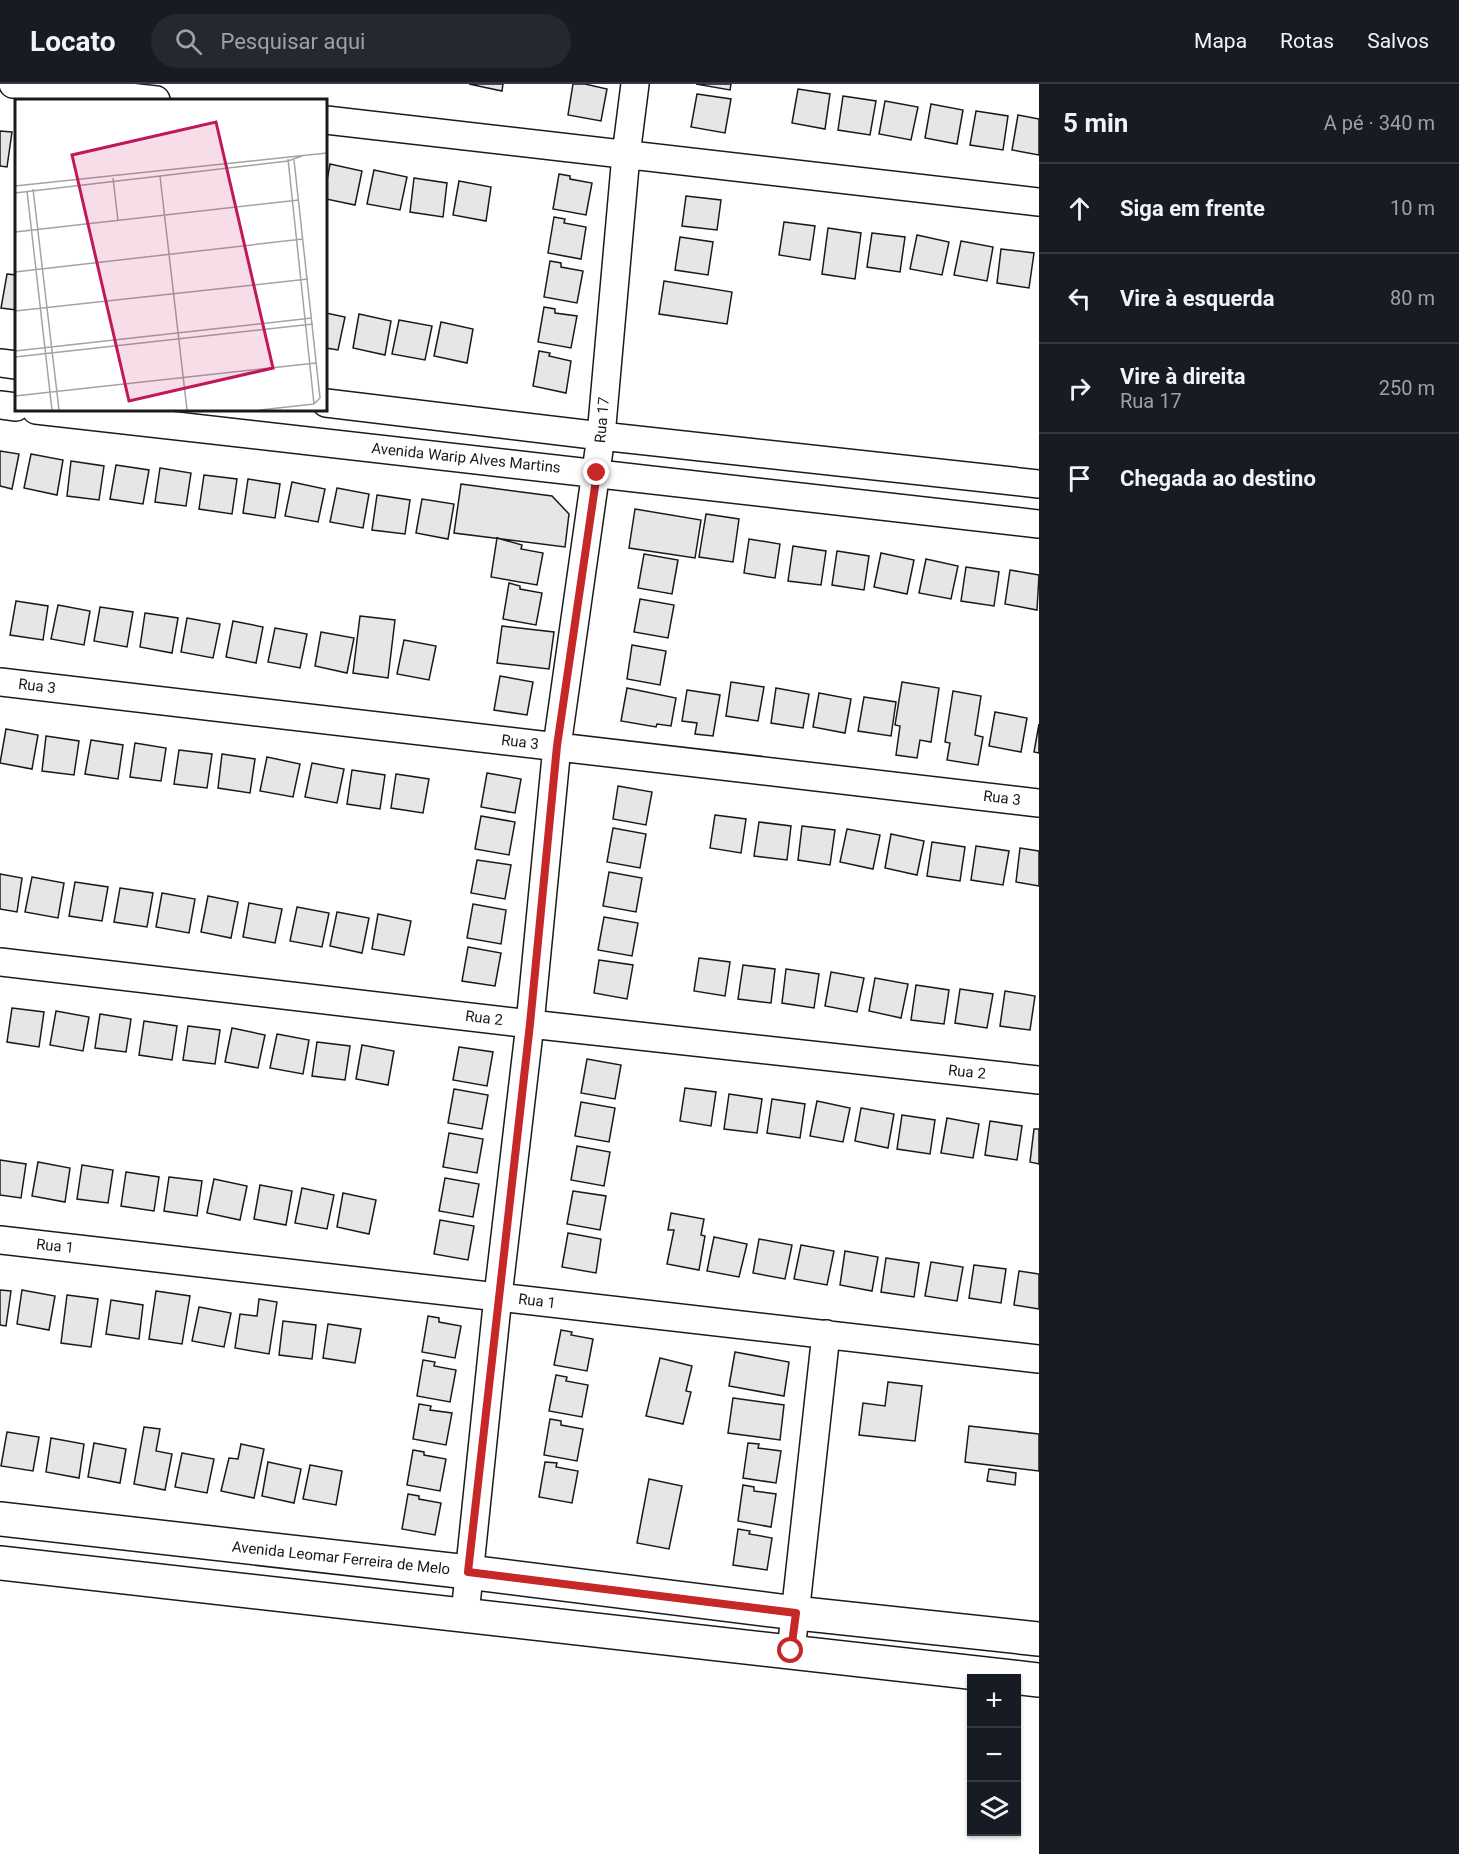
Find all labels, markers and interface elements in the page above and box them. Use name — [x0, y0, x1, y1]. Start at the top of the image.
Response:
search box — [151, 14, 571, 68]
text: Locato — [30, 25, 115, 58]
icon: search — [172, 25, 205, 58]
text: Pesquisar aqui — [220, 29, 365, 54]
text: Mapa — [1194, 29, 1247, 53]
text: Rotas — [1280, 29, 1334, 53]
text: Salvos — [1367, 29, 1429, 53]
inset map — [15, 99, 327, 411]
text: 5 min — [1063, 108, 1128, 138]
text: A pé · 340 m — [1324, 111, 1435, 135]
icon: ahead — [1063, 192, 1096, 225]
text: Siga em frente — [1120, 196, 1265, 221]
text: 10 m — [1390, 196, 1435, 220]
icon: left — [1063, 282, 1096, 315]
text: Vire à esquerda — [1120, 286, 1274, 311]
text: 80 m — [1390, 286, 1435, 310]
text: Vire à direita — [1120, 364, 1246, 389]
icon: right — [1063, 372, 1096, 405]
text: 250 m — [1379, 376, 1435, 400]
text: Rua 17 — [1120, 389, 1182, 413]
street label: Rua 17 — [591, 396, 613, 444]
street label: Avenida Warip Alves Martins — [370, 439, 562, 477]
route end — [583, 459, 609, 485]
icon: arrive — [1063, 462, 1096, 495]
text: Chegada ao destino — [1120, 466, 1316, 491]
street label: Rua 3 — [17, 675, 57, 697]
street label: Rua 3 — [500, 731, 540, 753]
street label: Rua 3 — [982, 787, 1022, 809]
street label: Rua 2 — [464, 1007, 504, 1029]
street label: Rua 2 — [947, 1061, 987, 1083]
street label: Rua 1 — [35, 1235, 75, 1257]
street label: Rua 1 — [517, 1290, 557, 1312]
street label: Avenida Leomar Ferreira de Melo — [231, 1538, 451, 1578]
route start — [777, 1637, 803, 1663]
map controls — [967, 1674, 1021, 1836]
button: + — [967, 1674, 1021, 1728]
button: − — [967, 1728, 1021, 1782]
button: layers — [967, 1782, 1021, 1836]

